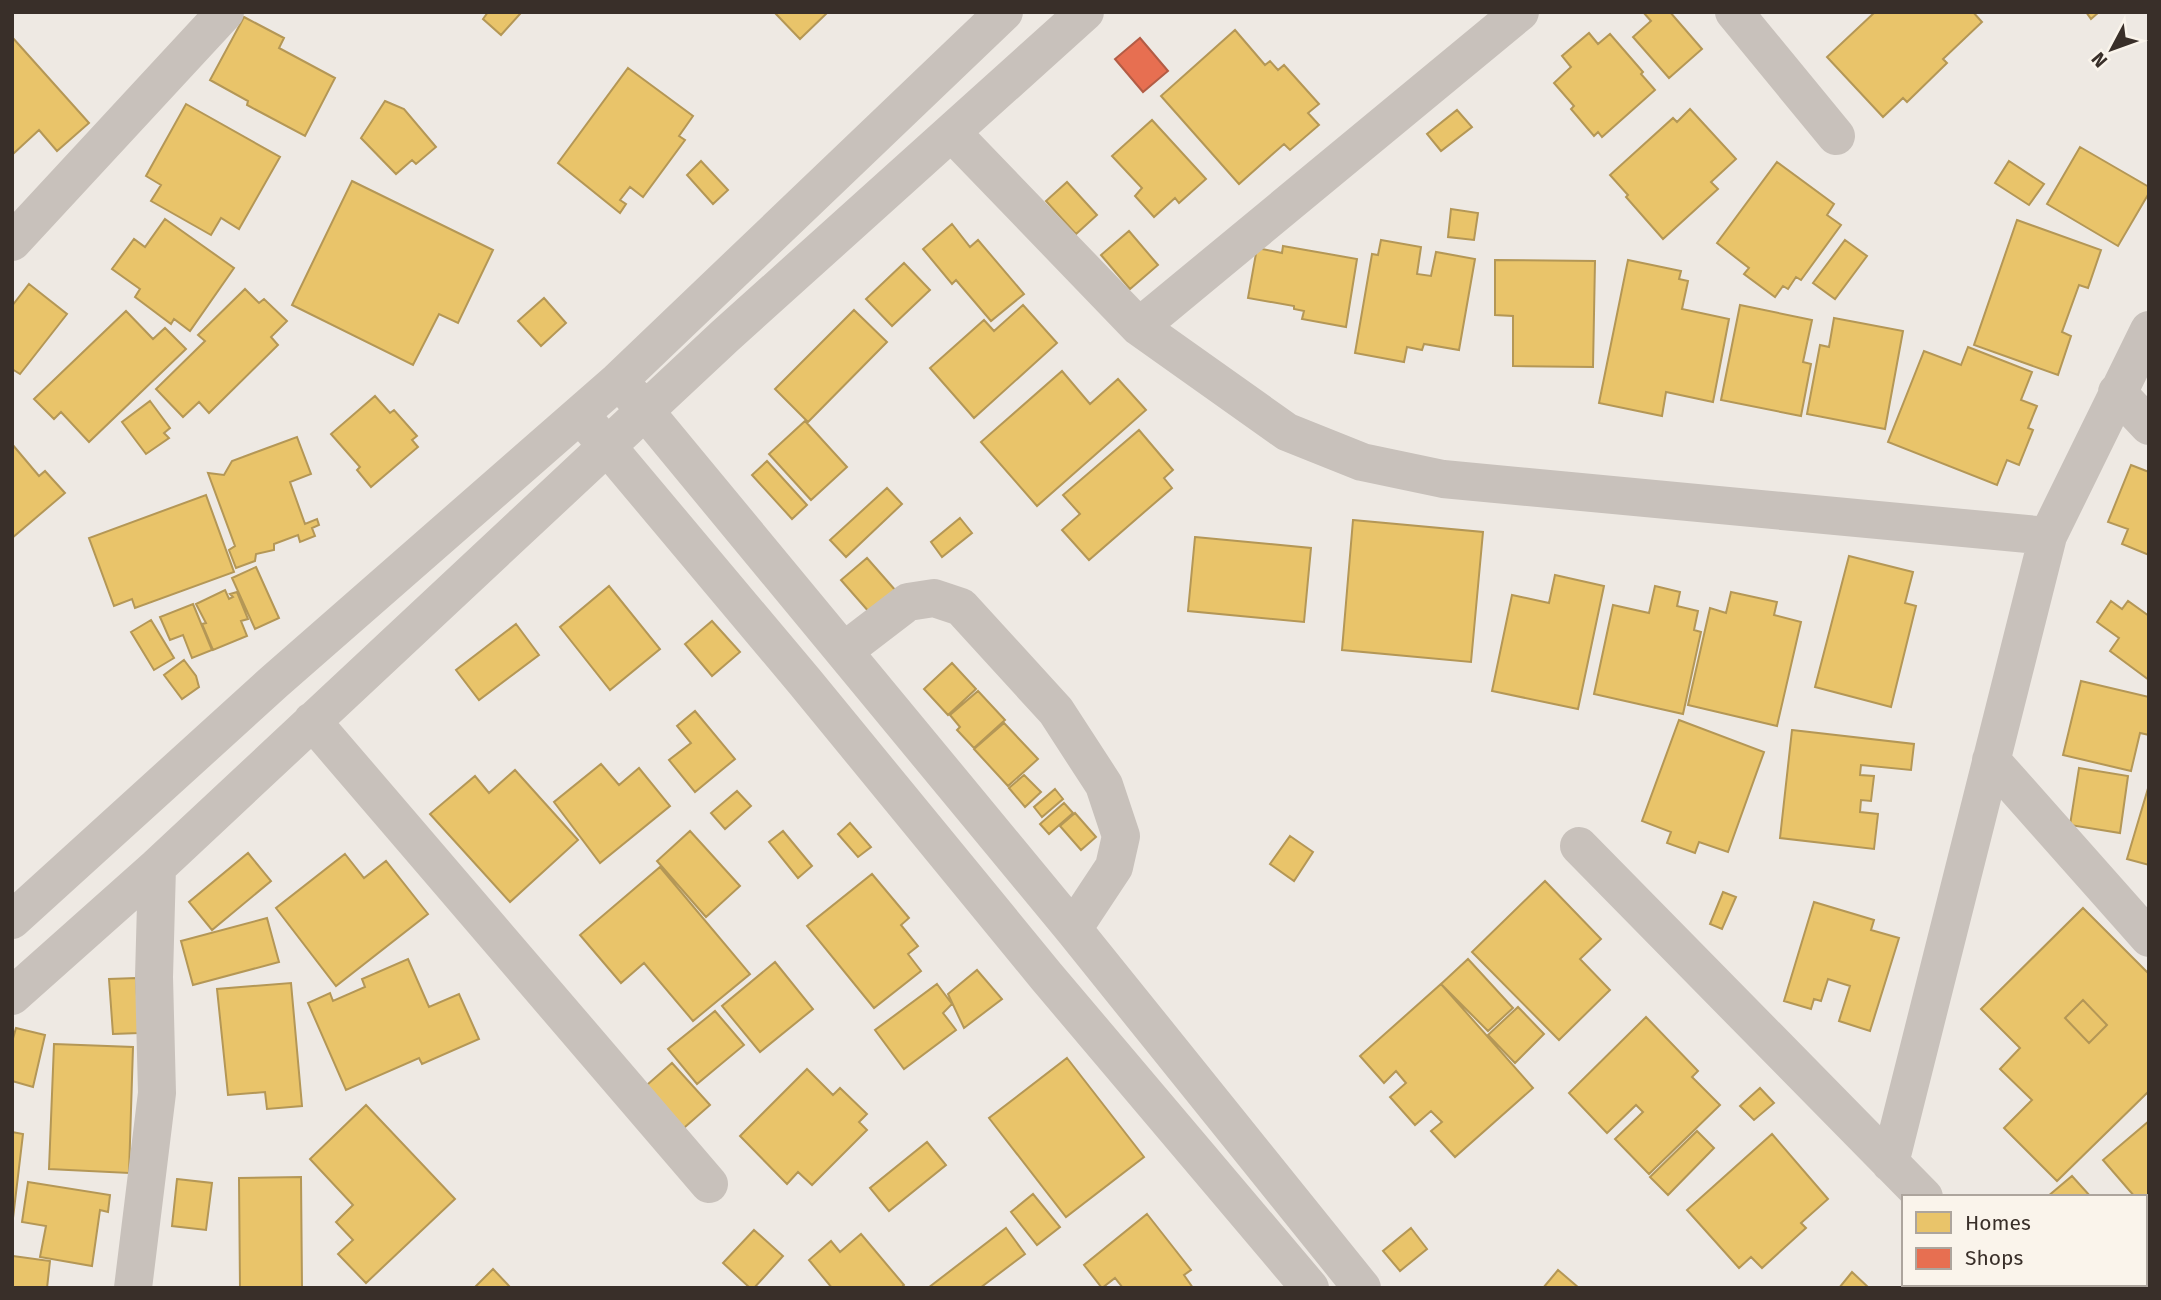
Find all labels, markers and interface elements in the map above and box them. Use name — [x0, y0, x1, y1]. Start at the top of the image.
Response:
north arrow — [2077, 14, 2147, 84]
text: N — [2087, 48, 2112, 72]
legend — [1902, 1195, 2147, 1286]
text: Homes — [1965, 1210, 2031, 1236]
text: Shops — [1965, 1245, 2023, 1271]

